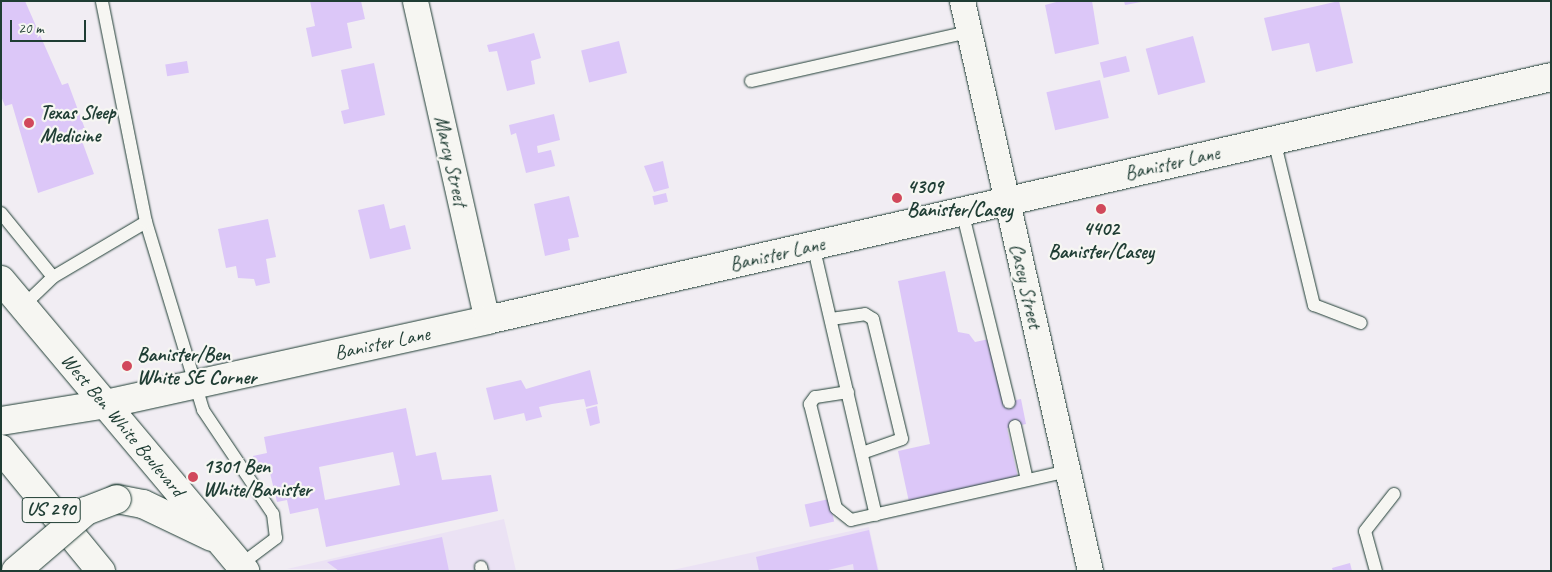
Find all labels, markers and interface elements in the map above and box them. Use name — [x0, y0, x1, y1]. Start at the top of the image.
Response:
scale bar — [12, 10, 89, 42]
text: 20 m — [18, 19, 44, 38]
place label: Texas Sleep Medicine — [40, 100, 116, 147]
street label: Marcy Street — [429, 113, 473, 209]
marker: Texas Sleep Medicine — [22, 116, 36, 130]
street label: Banister Lane — [1122, 140, 1222, 186]
place label: 4309 Banister/Casey — [907, 175, 1013, 222]
marker: 4309 Banister/Casey — [891, 192, 903, 204]
marker: 4402 Banister/Casey — [1095, 203, 1107, 215]
place label: 4402 Banister/Casey — [1048, 217, 1154, 264]
street label: Banister Lane — [727, 231, 827, 277]
street label: Casey Street — [1005, 241, 1047, 331]
street label: Banister Lane — [332, 321, 432, 365]
place label: Banister/Ben White SE Corner — [137, 342, 256, 389]
street label: West Ben White Boulevard — [56, 348, 190, 502]
marker: Banister/Ben White SE Corner — [121, 360, 133, 372]
place label: 1301 Ben White/Banister — [203, 454, 311, 501]
marker: 1301 Ben White/Banister — [187, 471, 199, 483]
road number: US 290 — [21, 494, 81, 526]

